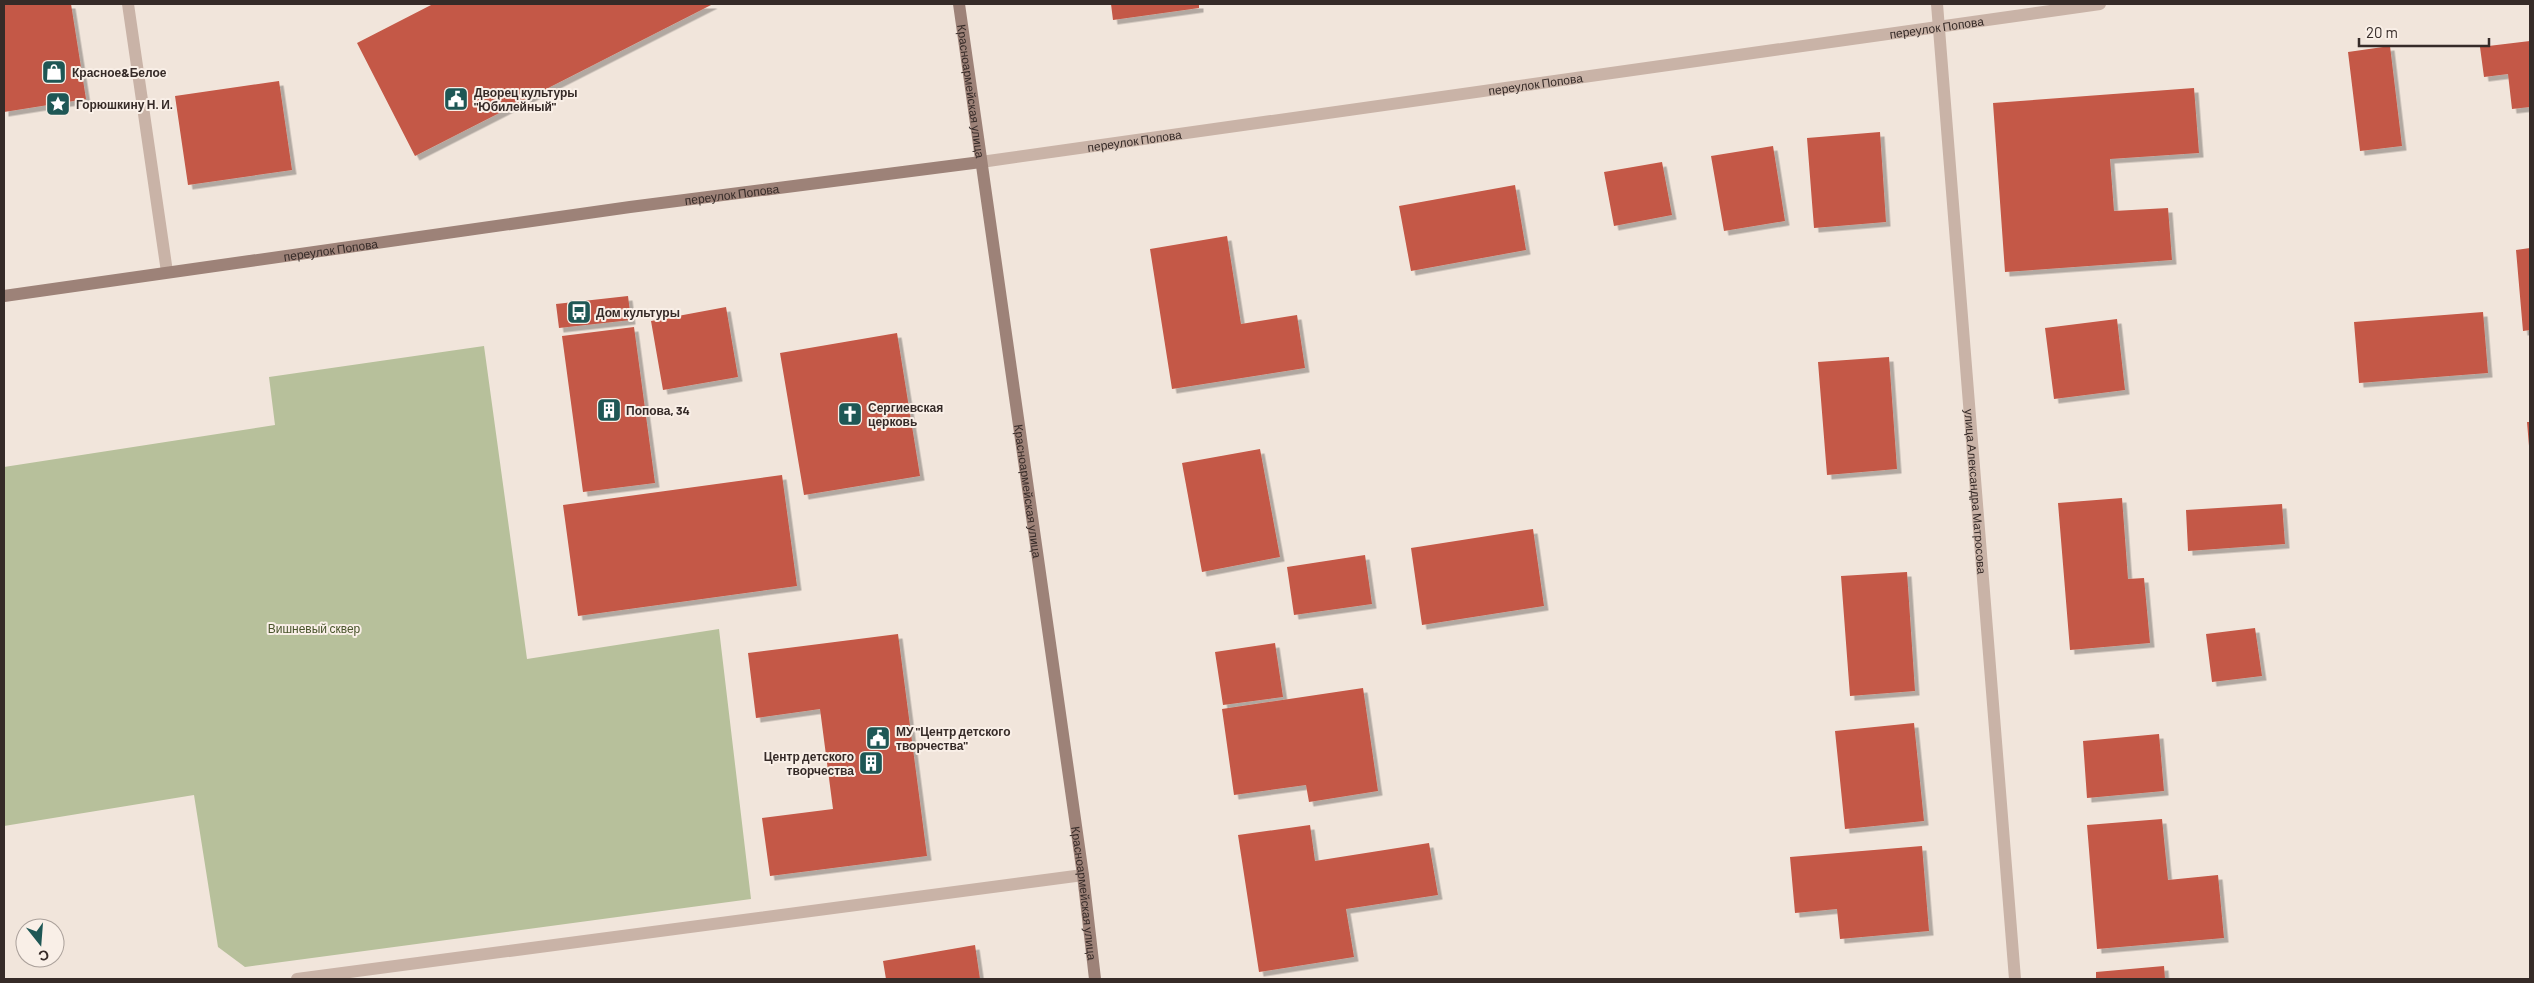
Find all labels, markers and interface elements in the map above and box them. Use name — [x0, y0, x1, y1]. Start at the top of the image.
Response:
street label: переулок Попова — [1888, 13, 1985, 41]
scale bar — [2359, 15, 2489, 47]
street label: Красноармейская улица — [955, 23, 988, 159]
text: 20 m — [2366, 23, 2398, 41]
shop icon: Красное&Белое — [41, 59, 67, 85]
place label: Красное&Белое — [72, 65, 167, 80]
street label: переулок Попова — [1487, 70, 1584, 97]
place label: Дворец культуры "Юбилейный" — [474, 85, 578, 113]
public building icon: Дворец культуры "Юбилейный" — [443, 86, 469, 112]
place icon: Горюшкину Н. И. — [45, 91, 71, 117]
place label: Горюшкину Н. И. — [76, 97, 173, 112]
street label: переулок Попова — [1086, 127, 1183, 154]
street label: переулок Попова — [684, 181, 780, 207]
street label: переулок Попова — [283, 236, 379, 263]
bus stop icon: Дом культуры — [566, 299, 592, 325]
place label: Дом культуры — [596, 305, 680, 320]
building icon: Попова, 34 — [596, 397, 622, 423]
place label: Сергиевская церковь — [868, 400, 943, 429]
church icon: Сергиевская церковь — [837, 401, 863, 427]
place label: Попова, 34 — [626, 403, 690, 417]
street label: улица Александра Матросова — [1961, 408, 1990, 575]
street label: Красноармейская улица — [1012, 423, 1045, 559]
park label: Вишневый сквер — [268, 621, 361, 636]
place label: МУ "Центр детского творчества" — [896, 724, 1010, 753]
public building icon: МУ "Центр детского творчества" — [865, 725, 891, 751]
place label: Центр детского творчества — [764, 749, 854, 778]
building icon: Центр детского творчества — [858, 750, 884, 776]
street label: Красноармейская улица — [1069, 825, 1100, 961]
north arrow — [15, 918, 65, 968]
text: С — [37, 946, 51, 966]

